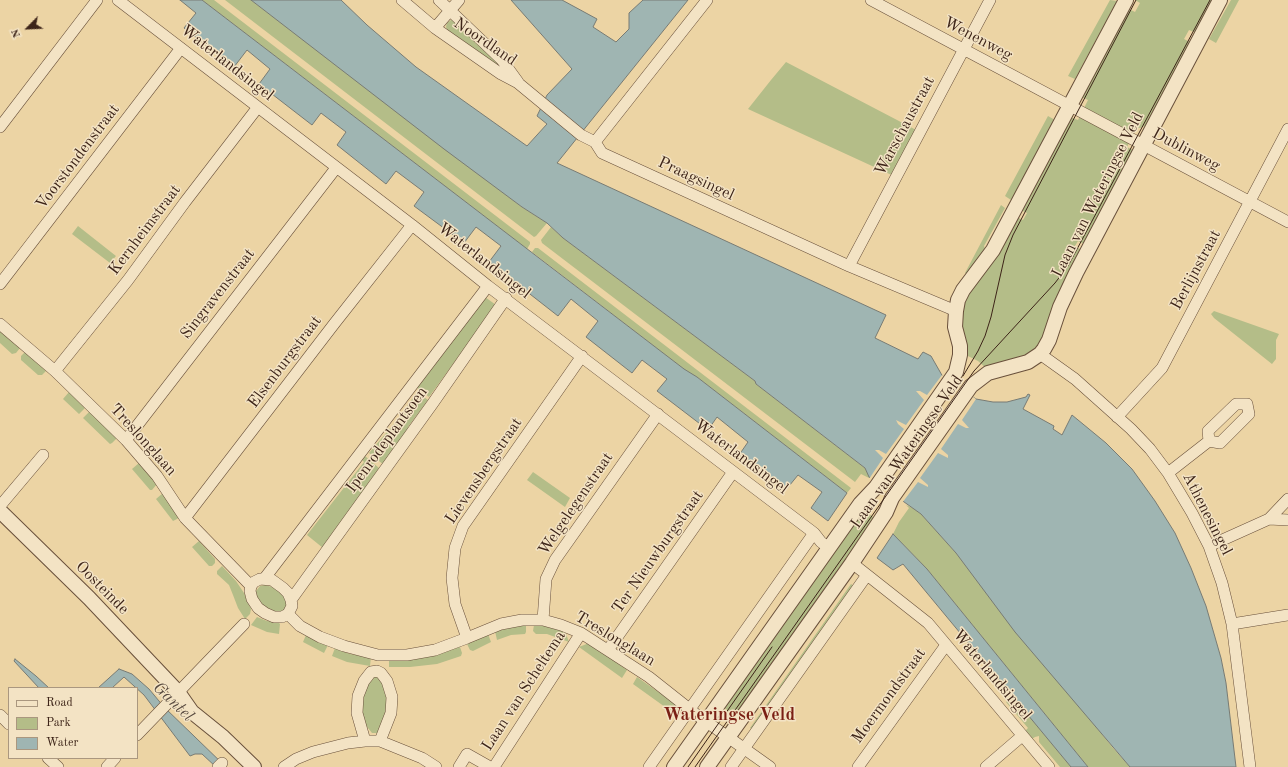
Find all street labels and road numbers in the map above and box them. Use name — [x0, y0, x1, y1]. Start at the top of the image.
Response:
street label: Wenenweg — [940, 13, 1016, 65]
street label: Noordland — [450, 14, 520, 70]
street label: Waterlandsingel — [177, 21, 277, 105]
street label: Warschaustraat — [871, 73, 939, 179]
street label: Voorstondenstraat — [32, 100, 124, 214]
street label: Laan van Wateringse Veld — [1048, 109, 1148, 281]
street label: Dublinweg — [1149, 124, 1223, 176]
street label: Praagsingel — [655, 153, 737, 205]
street label: Kernheimstraat — [105, 181, 185, 279]
street label: Waterlandsingel — [434, 219, 534, 303]
street label: Berlijnstraat — [1167, 227, 1225, 313]
street label: Singravenstraat — [177, 245, 259, 343]
street label: Elsenburgstraat — [244, 312, 326, 412]
street label: Laan van Wateringse Veld — [847, 371, 967, 533]
street label: Ipenrodeplantsoen — [342, 383, 432, 497]
street label: Treslonglaan — [106, 400, 180, 480]
street label: Lievensbergstraat — [441, 414, 527, 528]
street label: Waterlandsingel — [690, 415, 792, 499]
street label: Welgelegenstraat — [534, 449, 618, 559]
street label: Athenesingel — [1178, 469, 1236, 559]
street label: Ter Nieuwburgstraat — [608, 487, 708, 617]
street label: Oosteinde — [71, 557, 133, 619]
street label: Treslonglaan — [571, 607, 659, 671]
street label: Waterlandsingel — [948, 626, 1036, 724]
street label: Laan van Scheltema — [478, 627, 570, 755]
street label: Moermondstraat — [848, 644, 930, 748]

